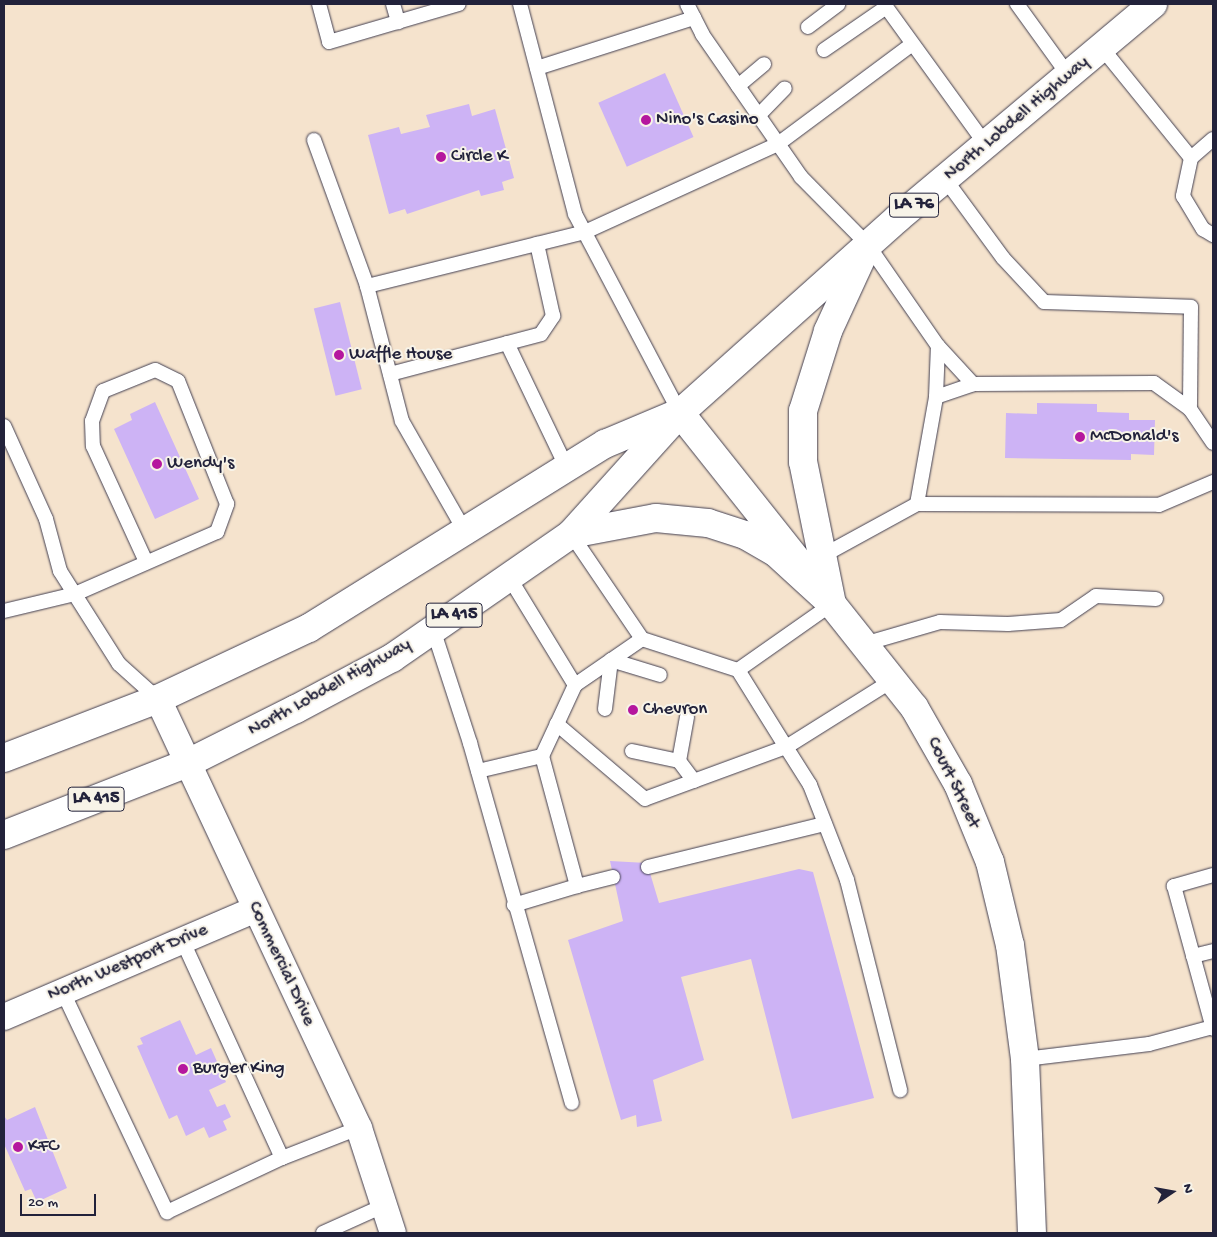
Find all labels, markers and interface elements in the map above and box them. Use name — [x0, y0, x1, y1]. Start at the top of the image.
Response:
street label: North Lobdell Highway — [940, 52, 1094, 186]
place label: Nino's Casino — [656, 109, 759, 131]
marker: Nino's Casino — [640, 114, 652, 126]
place label: Circle K — [451, 146, 508, 168]
marker: Circle K — [435, 151, 447, 163]
road number: LA 76 — [889, 190, 939, 220]
place label: Waffle House — [349, 344, 452, 366]
marker: Waffle House — [333, 349, 345, 361]
place label: McDonald's — [1090, 426, 1179, 448]
marker: McDonald's — [1074, 431, 1086, 443]
place label: Wendy's — [167, 453, 234, 475]
marker: Wendy's — [151, 458, 163, 470]
road number: LA 415 — [425, 600, 483, 630]
street label: North Lobdell Highway — [245, 634, 415, 742]
place label: Chevron — [643, 699, 707, 721]
marker: Chevron — [627, 704, 639, 716]
street label: Court Street — [921, 734, 985, 832]
road number: LA 415 — [67, 784, 125, 814]
street label: Commercial Drive — [242, 898, 320, 1030]
street label: North Westport Drive — [44, 919, 212, 1007]
place label: Burger King — [193, 1058, 285, 1080]
marker: Burger King — [177, 1063, 189, 1075]
place label: KFC — [28, 1136, 58, 1158]
marker: KFC — [12, 1141, 24, 1153]
north arrow — [1147, 1167, 1197, 1217]
text: N — [1178, 1183, 1196, 1195]
scale bar — [22, 1184, 99, 1216]
text: 20 m — [28, 1194, 58, 1212]

